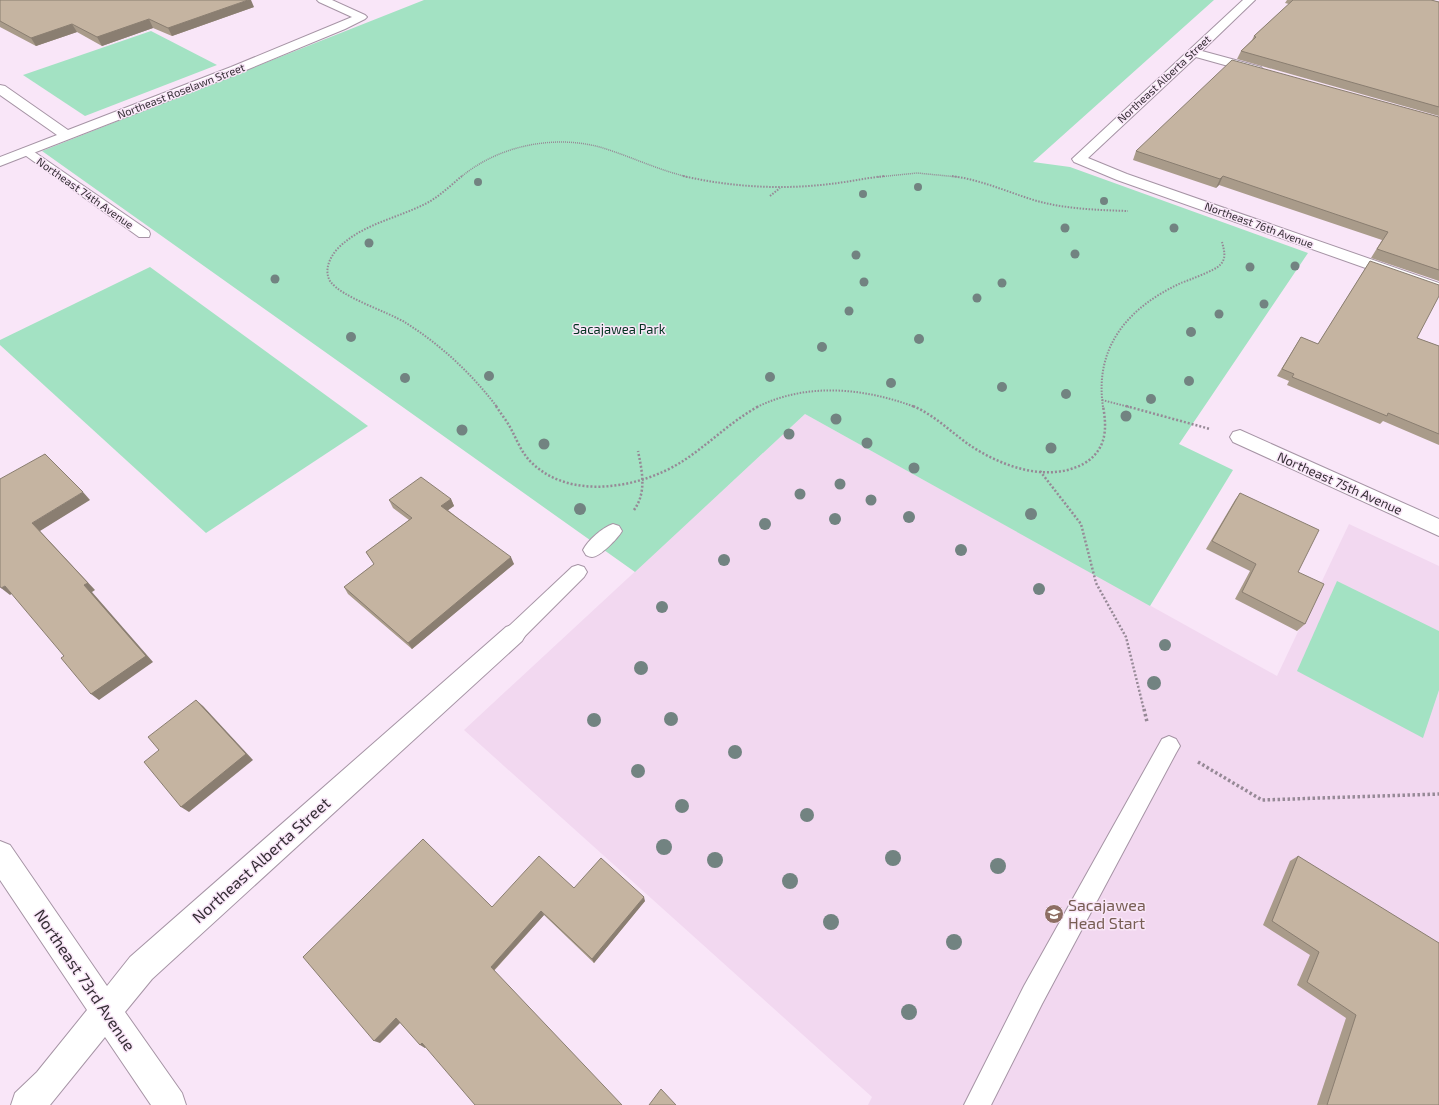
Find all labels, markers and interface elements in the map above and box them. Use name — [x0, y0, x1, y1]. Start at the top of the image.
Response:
street label: Northeast Alberta Street — [1114, 32, 1213, 125]
street label: Northeast Roselawn Street — [115, 60, 246, 121]
street label: Northeast 74th Avenue — [34, 154, 136, 231]
street label: Northeast 76th Avenue — [1203, 199, 1315, 250]
park label: Sacajawea Park — [573, 321, 666, 337]
street label: Northeast 75th Avenue — [1275, 448, 1405, 518]
street label: Northeast Alberta Street — [188, 793, 333, 926]
place label: Sacajawea Head Start — [1068, 895, 1146, 932]
school or university icon: Sacajawea Head Start — [1043, 903, 1065, 925]
street label: Northeast 73rd Avenue — [31, 905, 140, 1054]

